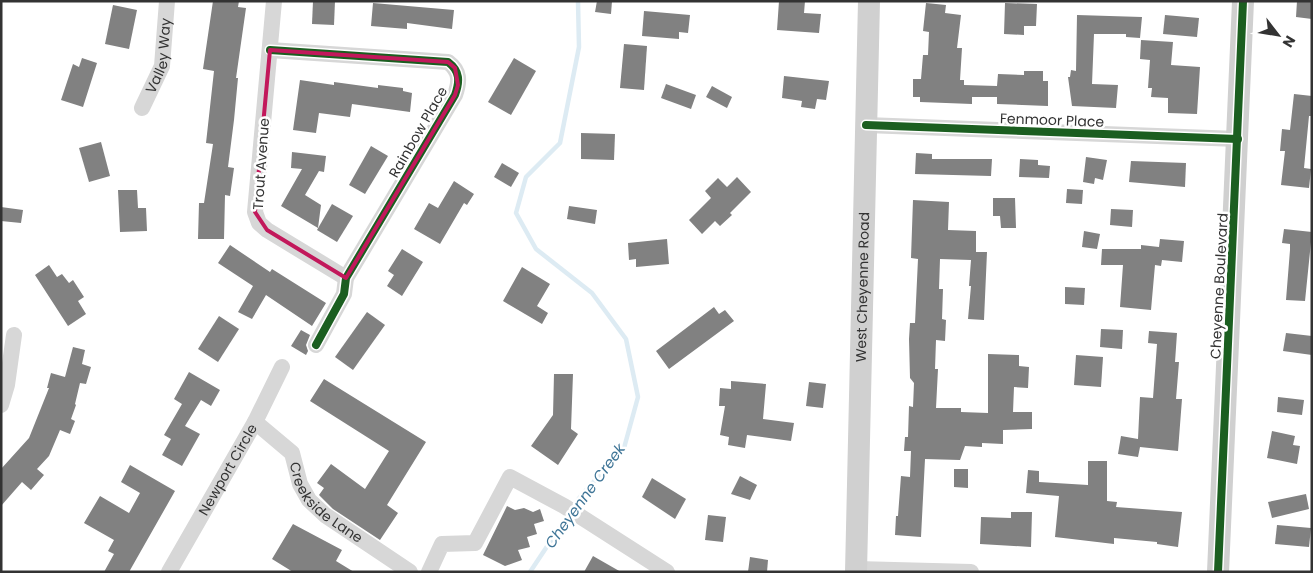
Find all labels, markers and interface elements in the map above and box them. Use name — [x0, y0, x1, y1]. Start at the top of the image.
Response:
north arrow — [1253, 10, 1303, 60]
street label: Valley Way — [140, 17, 176, 97]
text: N — [1278, 32, 1300, 51]
street label: Rainbow Place — [384, 82, 452, 181]
street label: Fenmoor Place — [1000, 108, 1105, 132]
street label: Trout Avenue — [248, 117, 274, 211]
street label: West Cheyenne Road — [851, 212, 874, 362]
street label: Cheyenne Boulevard — [1205, 213, 1233, 359]
street label: Newport Circle — [193, 420, 262, 519]
water label: Cheyenne Creek — [539, 438, 630, 552]
street label: Creekside Lane — [285, 460, 367, 548]

